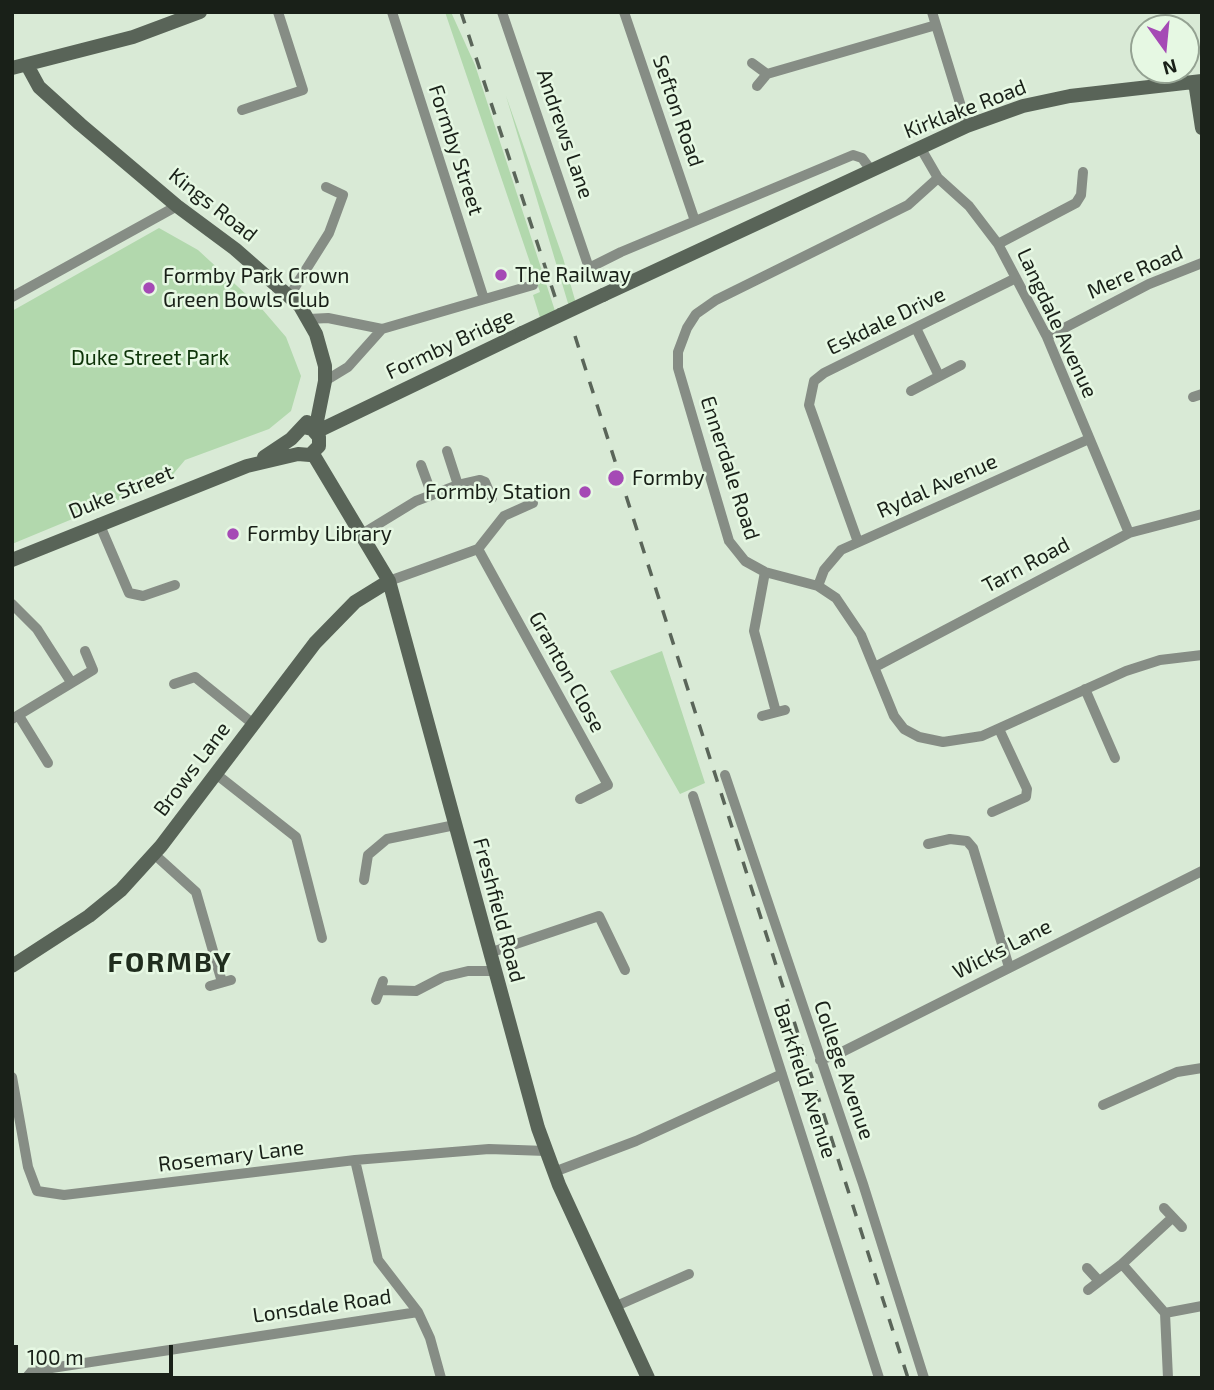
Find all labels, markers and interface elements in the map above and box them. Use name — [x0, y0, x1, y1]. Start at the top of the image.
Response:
north arrow — [1130, 14, 1200, 84]
street label: Sefton Road — [647, 52, 709, 170]
text: N — [1160, 55, 1180, 81]
street label: Andrews Lane — [531, 66, 599, 202]
street label: Kirklake Road — [900, 74, 1030, 144]
street label: Formby Street — [423, 82, 489, 218]
street label: Kings Road — [164, 163, 262, 247]
street label: Mere Road — [1083, 240, 1187, 304]
street label: Langdale Avenue — [1011, 244, 1103, 402]
place label: The Railway — [515, 262, 631, 288]
place label: Formby Park Crown Green Bowls Club — [163, 263, 350, 313]
marker: The Railway — [493, 267, 509, 283]
marker: Formby Park Crown Green Bowls Club — [141, 280, 157, 296]
street label: Eskdale Drive — [823, 282, 949, 360]
street label: Formby Bridge — [382, 303, 518, 385]
park label: Duke Street Park — [71, 345, 229, 371]
street label: Ennerdale Road — [695, 393, 765, 543]
street label: Rydal Avenue — [873, 448, 1001, 524]
street label: Duke Street — [65, 460, 177, 524]
place label: Formby — [632, 465, 705, 491]
marker: Formby — [606, 468, 626, 488]
place label: Formby Station — [425, 479, 571, 505]
marker: Formby Station — [577, 484, 593, 500]
place label: Formby Library — [247, 521, 392, 547]
marker: Formby Library — [225, 526, 241, 542]
street label: Tarn Road — [978, 531, 1074, 599]
street label: Granton Close — [523, 607, 611, 737]
street label: Brows Lane — [148, 717, 236, 821]
street label: Freshfield Road — [468, 835, 530, 985]
street label: Wicks Lane — [949, 913, 1055, 985]
district label: FORMBY — [108, 946, 232, 980]
street label: College Avenue — [808, 997, 880, 1143]
street label: Barkfield Avenue — [768, 1001, 842, 1161]
street label: Rosemary Lane — [157, 1135, 305, 1177]
street label: Lonsdale Road — [251, 1284, 393, 1328]
scale bar — [18, 1330, 177, 1374]
text: 100 m — [27, 1344, 84, 1369]

